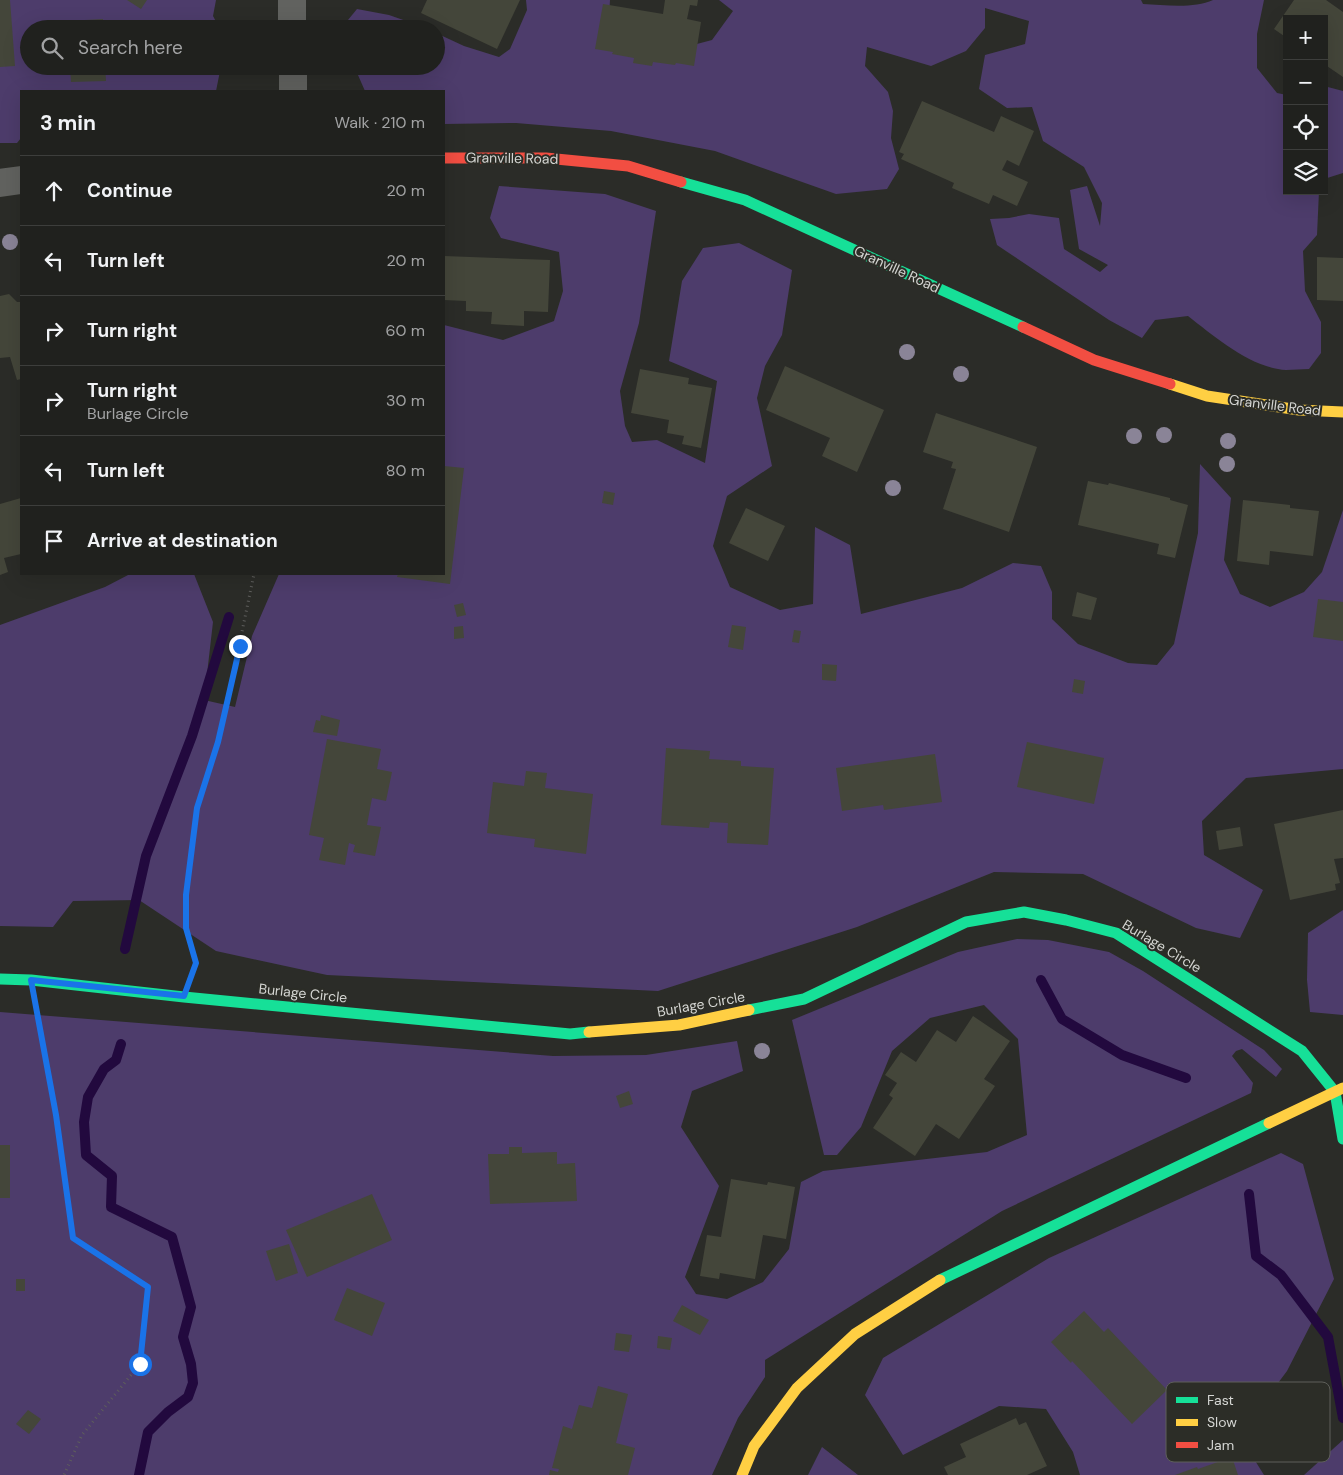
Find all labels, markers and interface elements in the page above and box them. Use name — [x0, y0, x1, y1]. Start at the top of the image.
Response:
map controls — [1283, 15, 1328, 195]
button: + — [1283, 15, 1328, 60]
search box — [20, 20, 445, 75]
icon: search — [38, 34, 66, 62]
text: Search here — [78, 35, 183, 60]
button: − — [1283, 60, 1328, 105]
button: locate — [1283, 105, 1328, 150]
text: 3 min — [40, 109, 96, 137]
text: Walk · 210 m — [335, 112, 425, 133]
street label: Granville Road — [466, 148, 558, 168]
button: layers — [1283, 150, 1328, 195]
icon: ahead — [40, 177, 68, 205]
text: Continue — [87, 178, 173, 203]
text: 20 m — [386, 180, 425, 201]
street label: Granville Road — [851, 241, 943, 297]
icon: left — [40, 247, 68, 275]
text: Turn left — [87, 248, 165, 273]
text: 20 m — [386, 250, 425, 271]
icon: right — [40, 317, 68, 345]
text: Turn right — [87, 318, 177, 343]
text: 60 m — [385, 320, 425, 341]
text: Turn right — [87, 378, 177, 403]
icon: right — [40, 387, 68, 415]
text: 30 m — [386, 390, 425, 411]
street label: Granville Road — [1228, 390, 1322, 420]
text: Burlage Circle — [87, 403, 189, 424]
icon: left — [40, 457, 68, 485]
text: Turn left — [87, 458, 165, 483]
text: 80 m — [386, 460, 425, 481]
icon: arrive — [40, 527, 68, 555]
text: Arrive at destination — [87, 528, 278, 553]
route end — [229, 635, 252, 658]
street label: Burlage Circle — [1119, 915, 1205, 977]
street label: Burlage Circle — [258, 979, 348, 1007]
street label: Burlage Circle — [656, 987, 746, 1021]
route start — [129, 1353, 152, 1376]
legend — [1166, 1382, 1330, 1462]
text: Fast — [1207, 1391, 1234, 1409]
text: Slow — [1207, 1413, 1237, 1431]
text: Jam — [1207, 1436, 1234, 1454]

